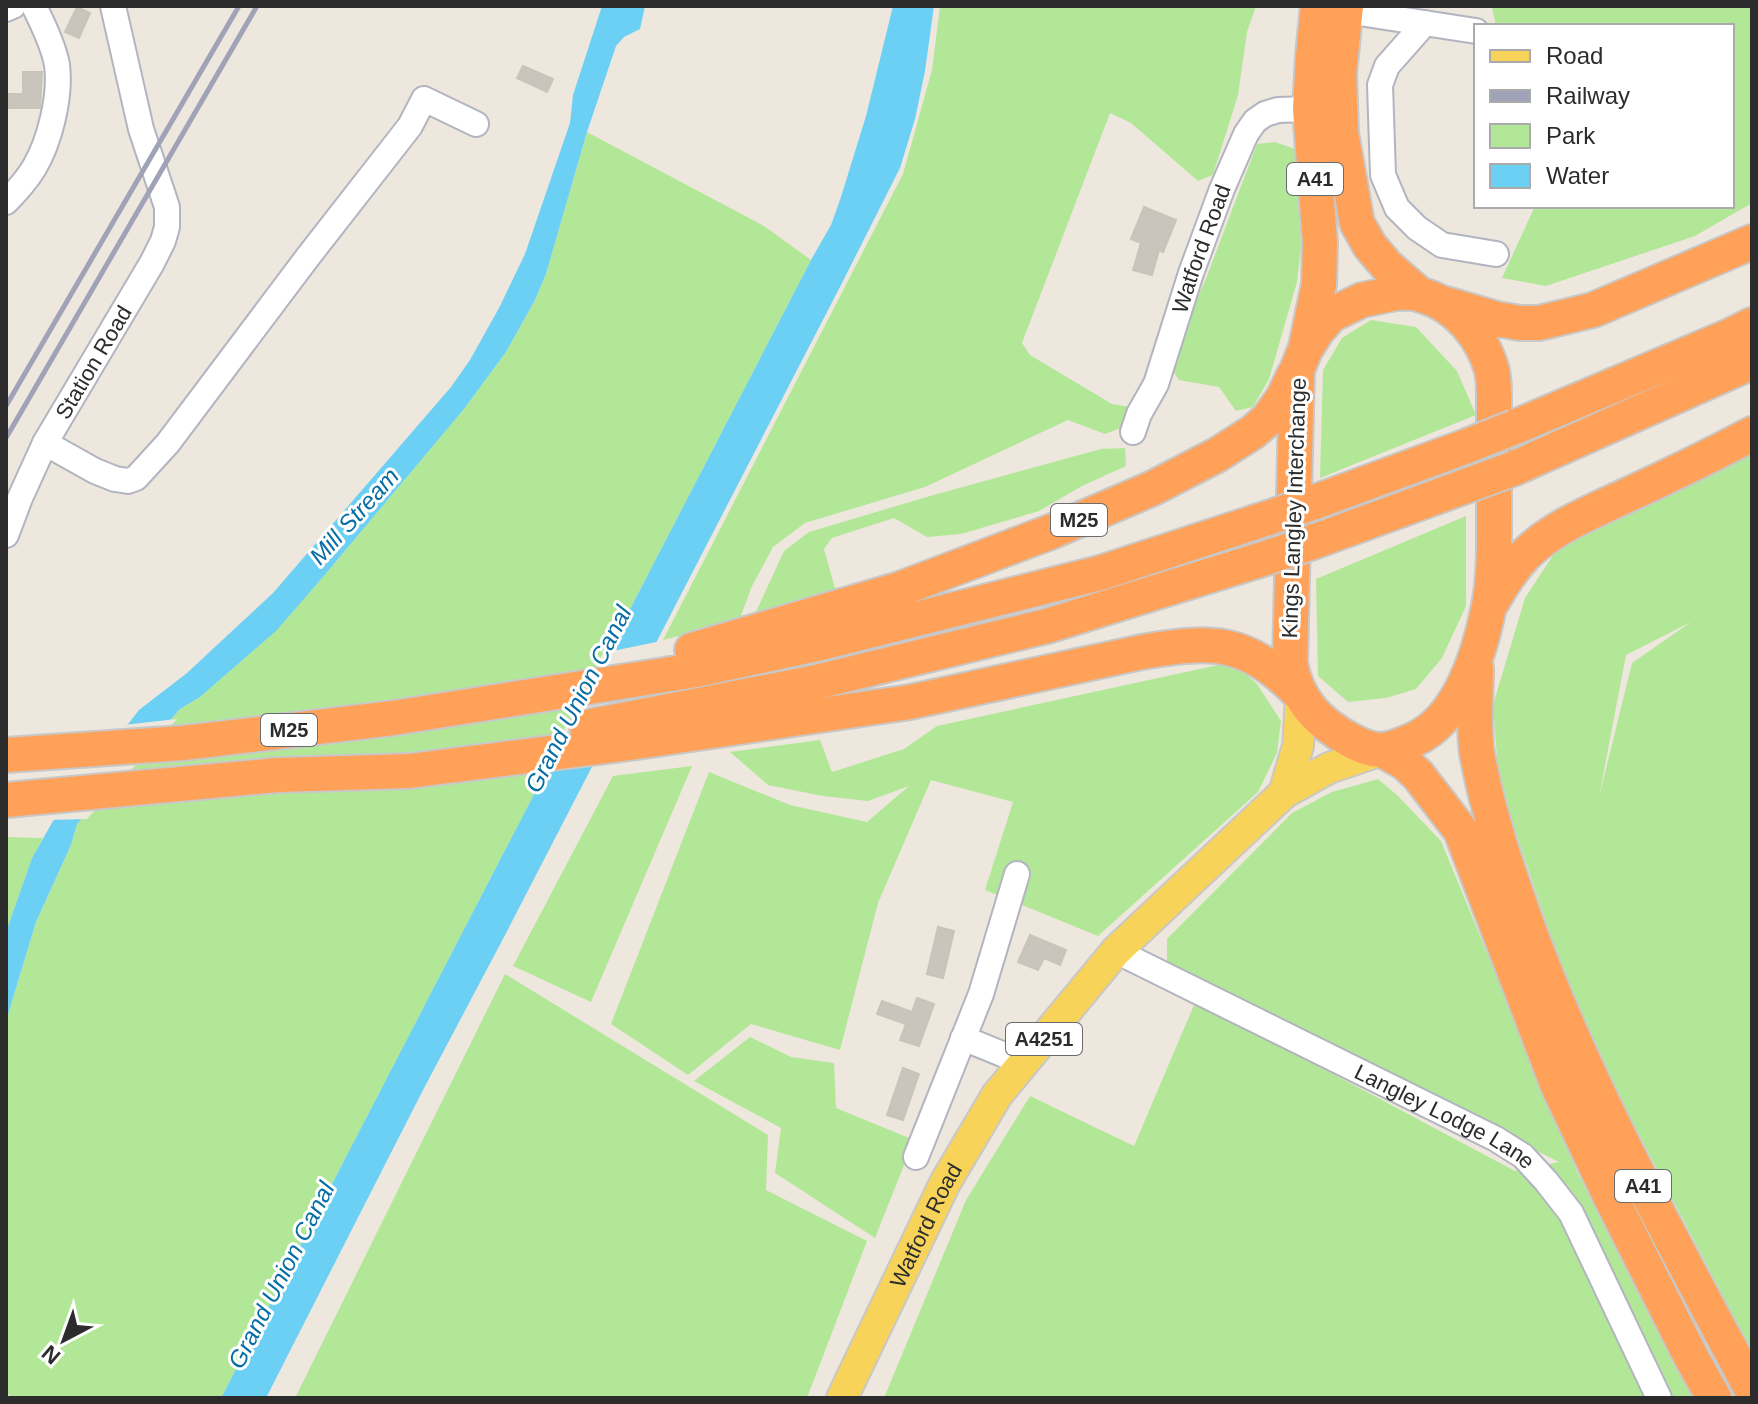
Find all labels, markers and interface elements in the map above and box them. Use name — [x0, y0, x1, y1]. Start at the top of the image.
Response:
legend — [1474, 24, 1734, 208]
text: Road — [1546, 42, 1603, 69]
text: Railway — [1546, 82, 1630, 109]
text: Park — [1546, 122, 1596, 149]
text: Water — [1546, 162, 1609, 189]
road number: A41 — [1287, 163, 1343, 195]
street label: Watford Road — [1167, 181, 1235, 316]
street label: Station Road — [50, 301, 136, 423]
street label: Kings Langley Interchange — [1277, 377, 1311, 639]
water label: Mill Stream — [304, 462, 404, 570]
road number: M25 — [1051, 504, 1107, 536]
water label: Grand Union Canal — [519, 601, 637, 797]
road number: M25 — [261, 714, 317, 746]
road number: A4251 — [1006, 1023, 1082, 1055]
street label: Langley Lodge Lane — [1351, 1059, 1540, 1173]
street label: Watford Road — [885, 1158, 967, 1291]
road number: A41 — [1615, 1170, 1671, 1202]
water label: Grand Union Canal — [222, 1177, 340, 1373]
north arrow — [24, 1300, 104, 1380]
text: N — [37, 1340, 65, 1369]

